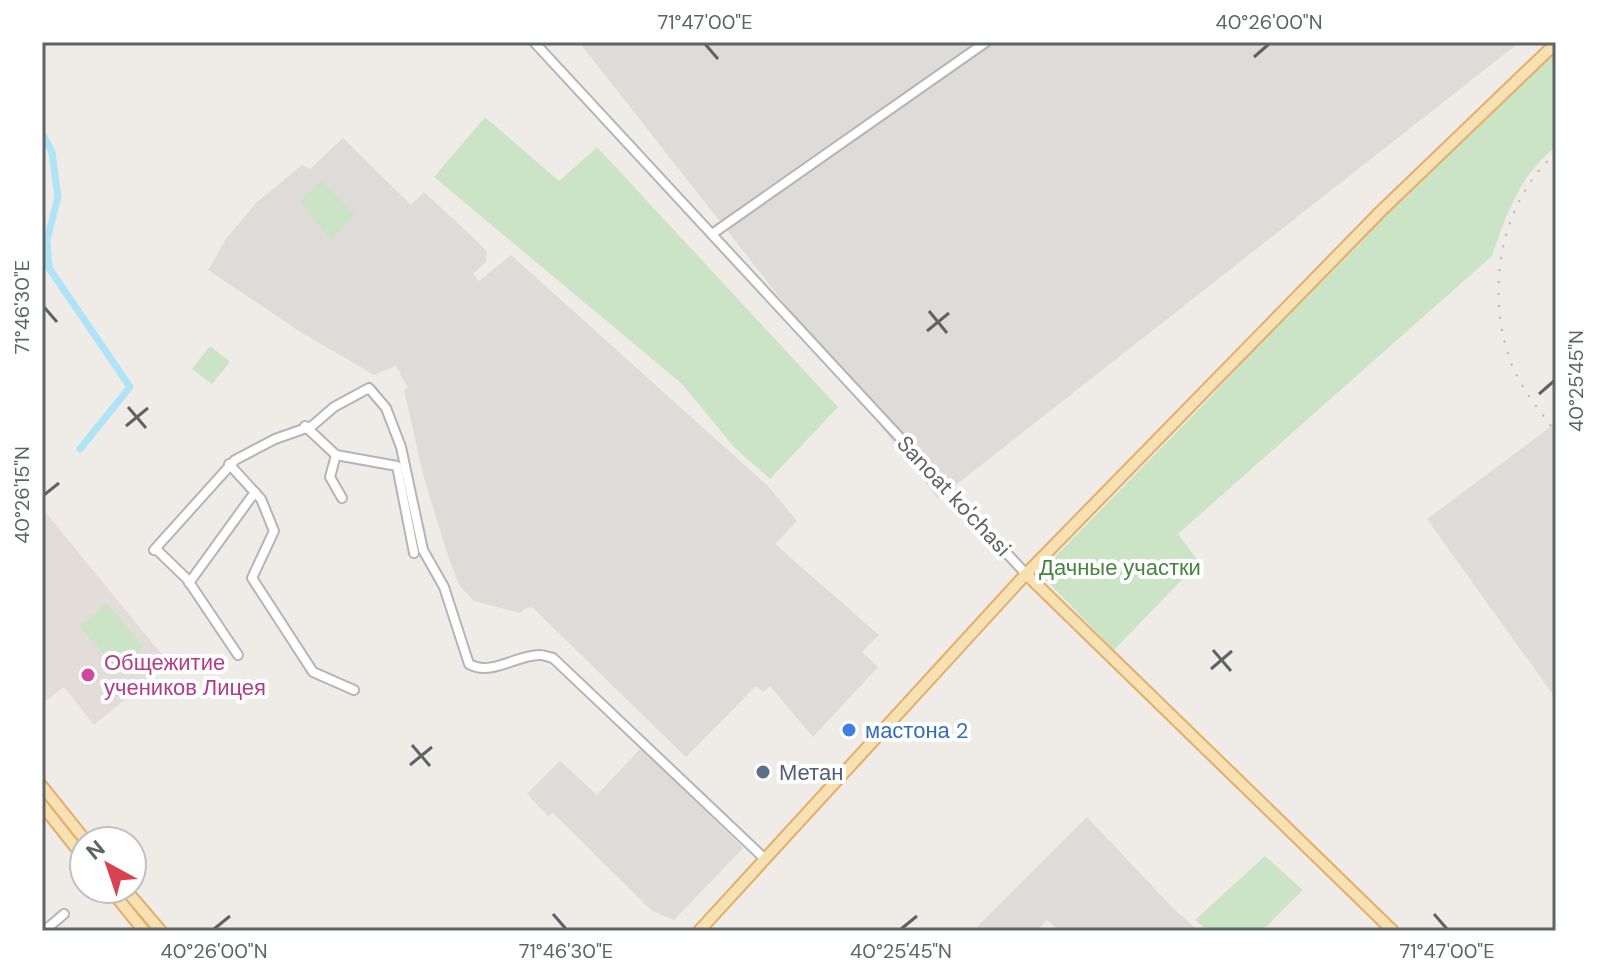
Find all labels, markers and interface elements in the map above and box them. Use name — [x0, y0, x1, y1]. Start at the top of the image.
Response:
text: 71°47'00"E — [658, 9, 752, 35]
text: 40°26'00"N — [1216, 9, 1322, 35]
text: 71°46'30"E — [9, 260, 35, 354]
text: 40°25'45"N — [1563, 330, 1589, 432]
street label: Sanoat ko'chasi — [891, 429, 1017, 563]
text: 40°26'15"N — [9, 446, 35, 544]
park label: Дачные участки — [1039, 553, 1201, 582]
place label: Общежитие учеников Лицея — [104, 648, 266, 702]
marker: Общежитие учеников Лицея — [79, 666, 97, 684]
place label: мастона 2 — [865, 716, 968, 745]
marker: мастона 2 — [840, 721, 858, 739]
place label: Метан — [779, 758, 843, 787]
marker: Метан — [754, 763, 772, 781]
north arrow — [68, 825, 148, 905]
text: N — [80, 834, 111, 866]
text: 40°26'00"N — [161, 938, 267, 964]
text: 71°46'30"E — [519, 938, 613, 964]
text: 40°25'45"N — [850, 938, 952, 964]
text: 71°47'00"E — [1400, 938, 1494, 964]

